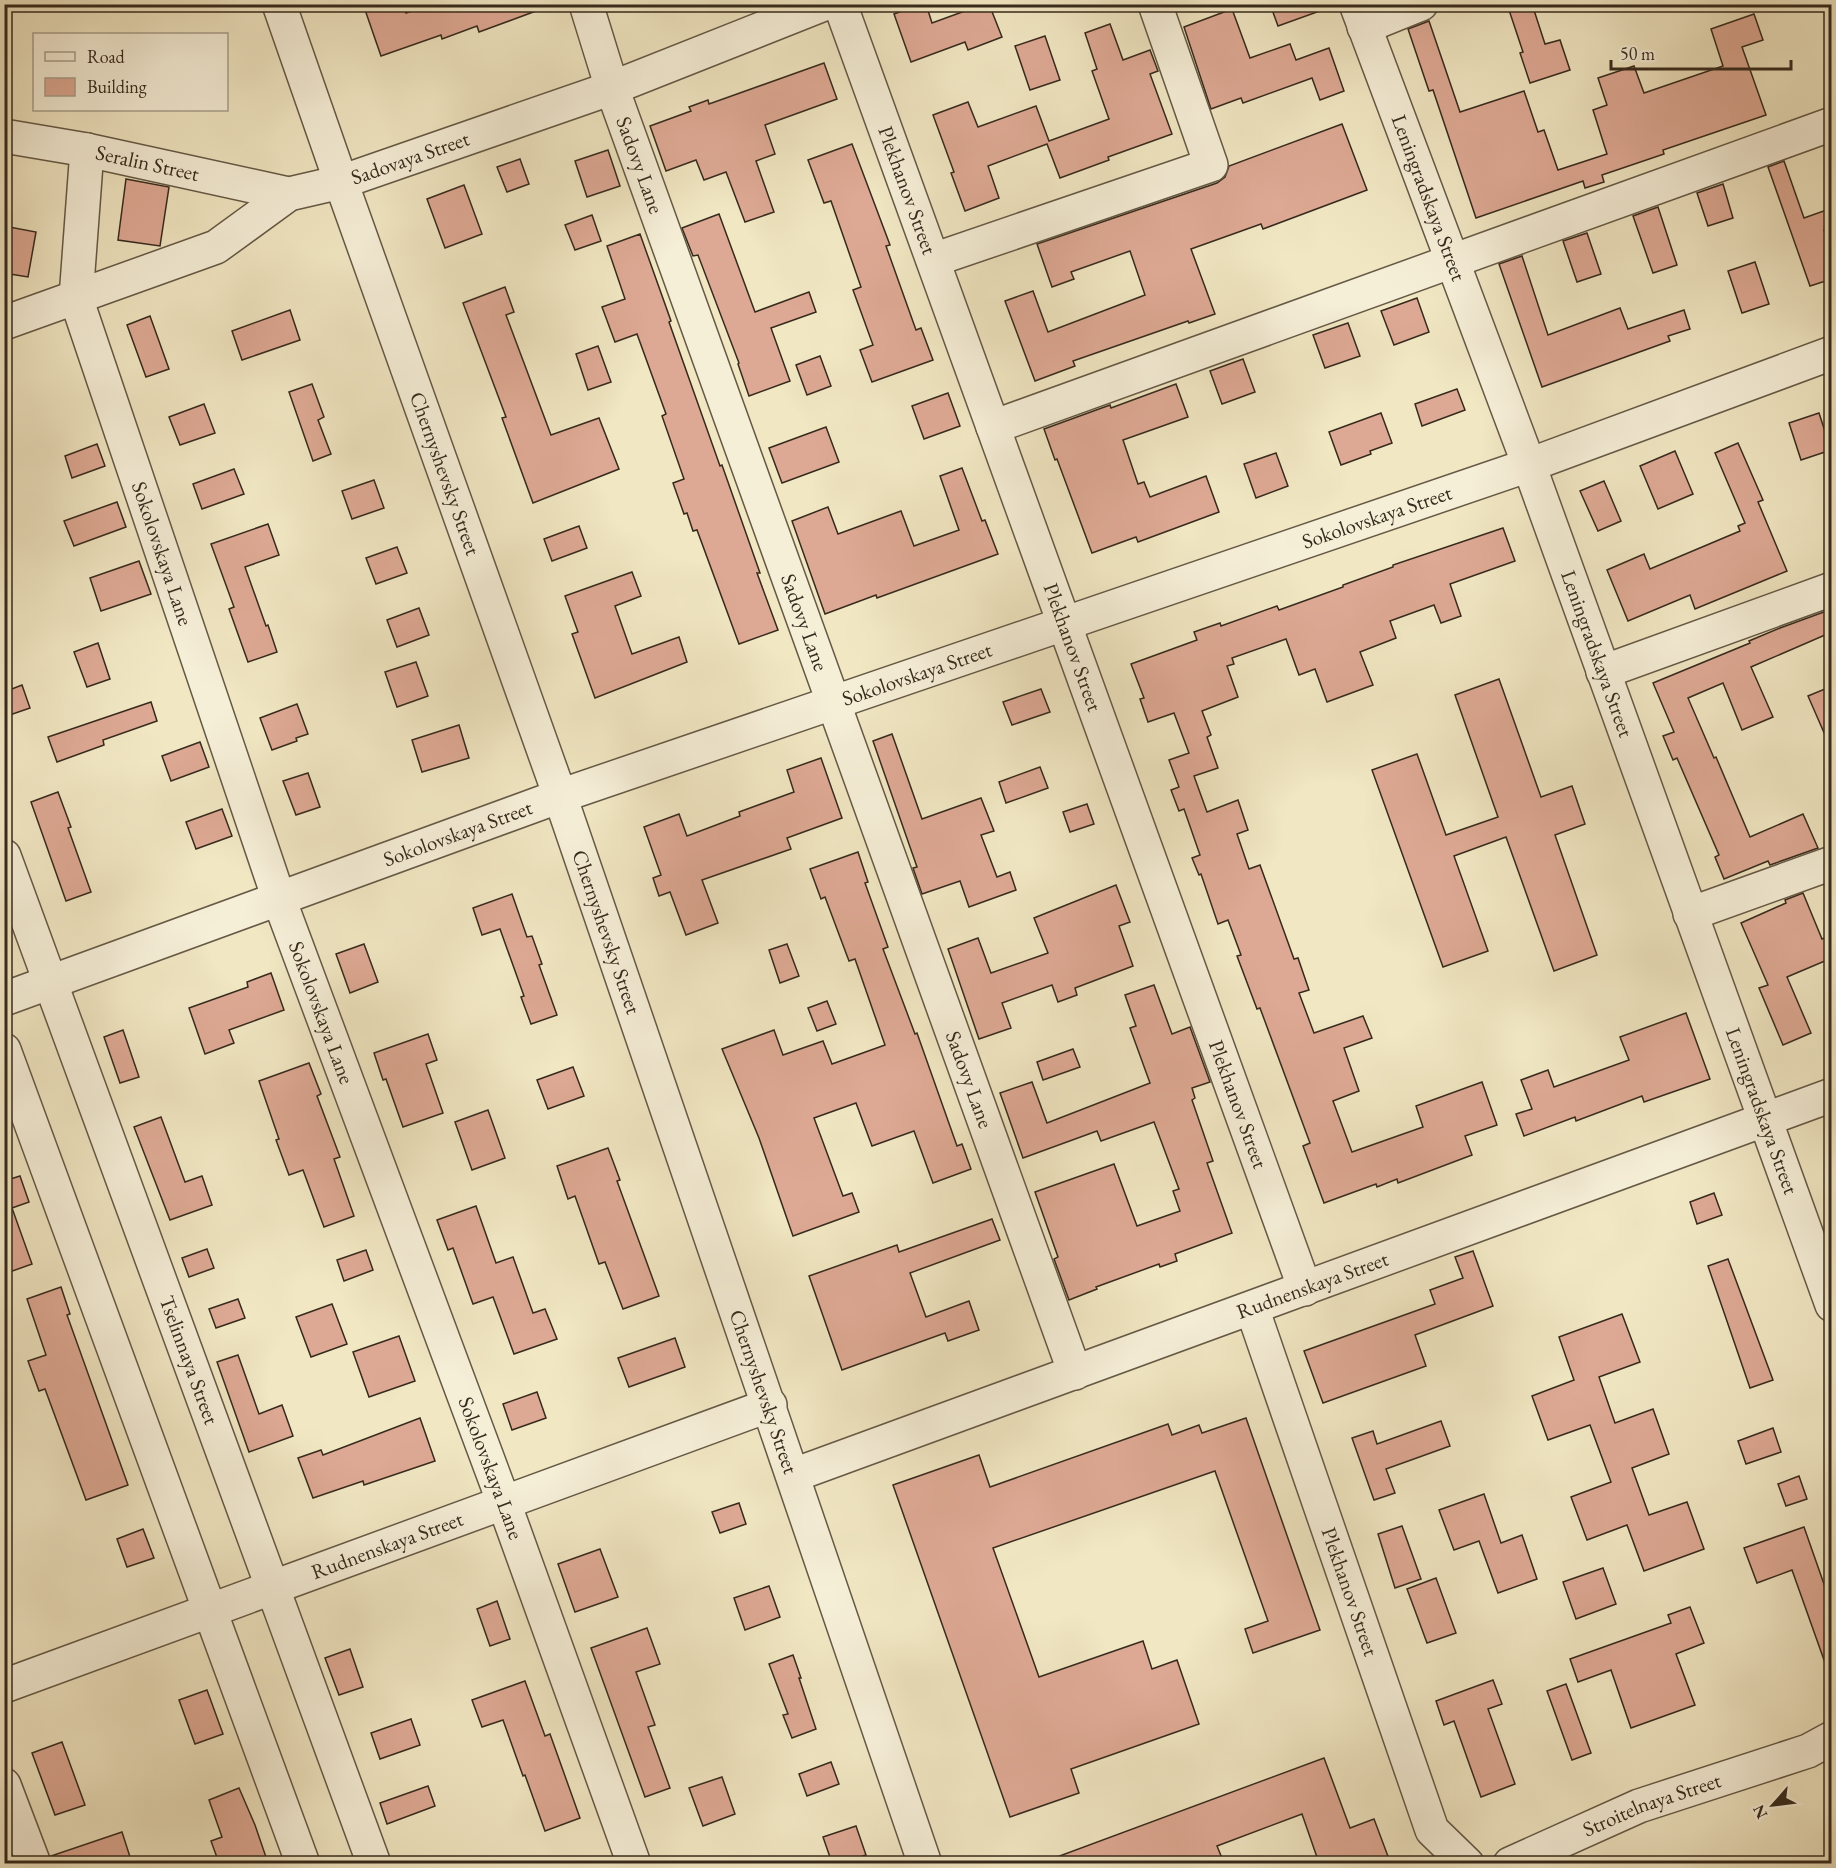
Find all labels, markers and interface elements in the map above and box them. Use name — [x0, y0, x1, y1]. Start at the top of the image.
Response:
legend — [33, 33, 228, 111]
scale bar — [1611, 33, 1791, 71]
text: 50 m — [1620, 42, 1655, 65]
text: Road — [87, 45, 126, 68]
text: Building — [87, 75, 147, 98]
street label: Leningradskaya Street — [1386, 111, 1473, 285]
street label: Sadovy Lane — [610, 113, 670, 217]
street label: Plekhanov Street — [872, 122, 944, 258]
street label: Sadovaya Street — [347, 124, 473, 191]
street label: Seralin Street — [93, 138, 202, 187]
street label: Chernyshevsky Street — [404, 388, 487, 559]
street label: Sokolovskaya Lane — [126, 478, 200, 629]
street label: Sokolovskaya Street — [1298, 478, 1455, 555]
street label: Leningradskaya Street — [1555, 566, 1640, 741]
street label: Sadovy Lane — [775, 570, 835, 675]
street label: Plekhanov Street — [1038, 579, 1109, 715]
street label: Sokolovskaya Street — [838, 635, 996, 712]
street label: Sokolovskaya Street — [379, 793, 536, 872]
street label: Chernyshevsky Street — [566, 846, 648, 1018]
street label: Sokolovskaya Lane — [283, 937, 361, 1088]
street label: Leningradskaya Street — [1720, 1024, 1805, 1198]
street label: Sadovy Lane — [940, 1027, 1000, 1132]
street label: Plekhanov Street — [1203, 1036, 1274, 1172]
street label: Rudnenskaya Street — [1233, 1245, 1392, 1325]
street label: Tselinnaya Street — [154, 1292, 226, 1428]
street label: Chernyshevsky Street — [724, 1306, 805, 1478]
street label: Sokolovskaya Lane — [453, 1393, 530, 1543]
street label: Rudnenskaya Street — [307, 1505, 467, 1585]
street label: Plekhanov Street — [1316, 1523, 1385, 1660]
street label: Stroitelnaya Street — [1578, 1766, 1725, 1843]
north arrow — [1743, 1775, 1803, 1835]
text: N — [1748, 1801, 1773, 1822]

